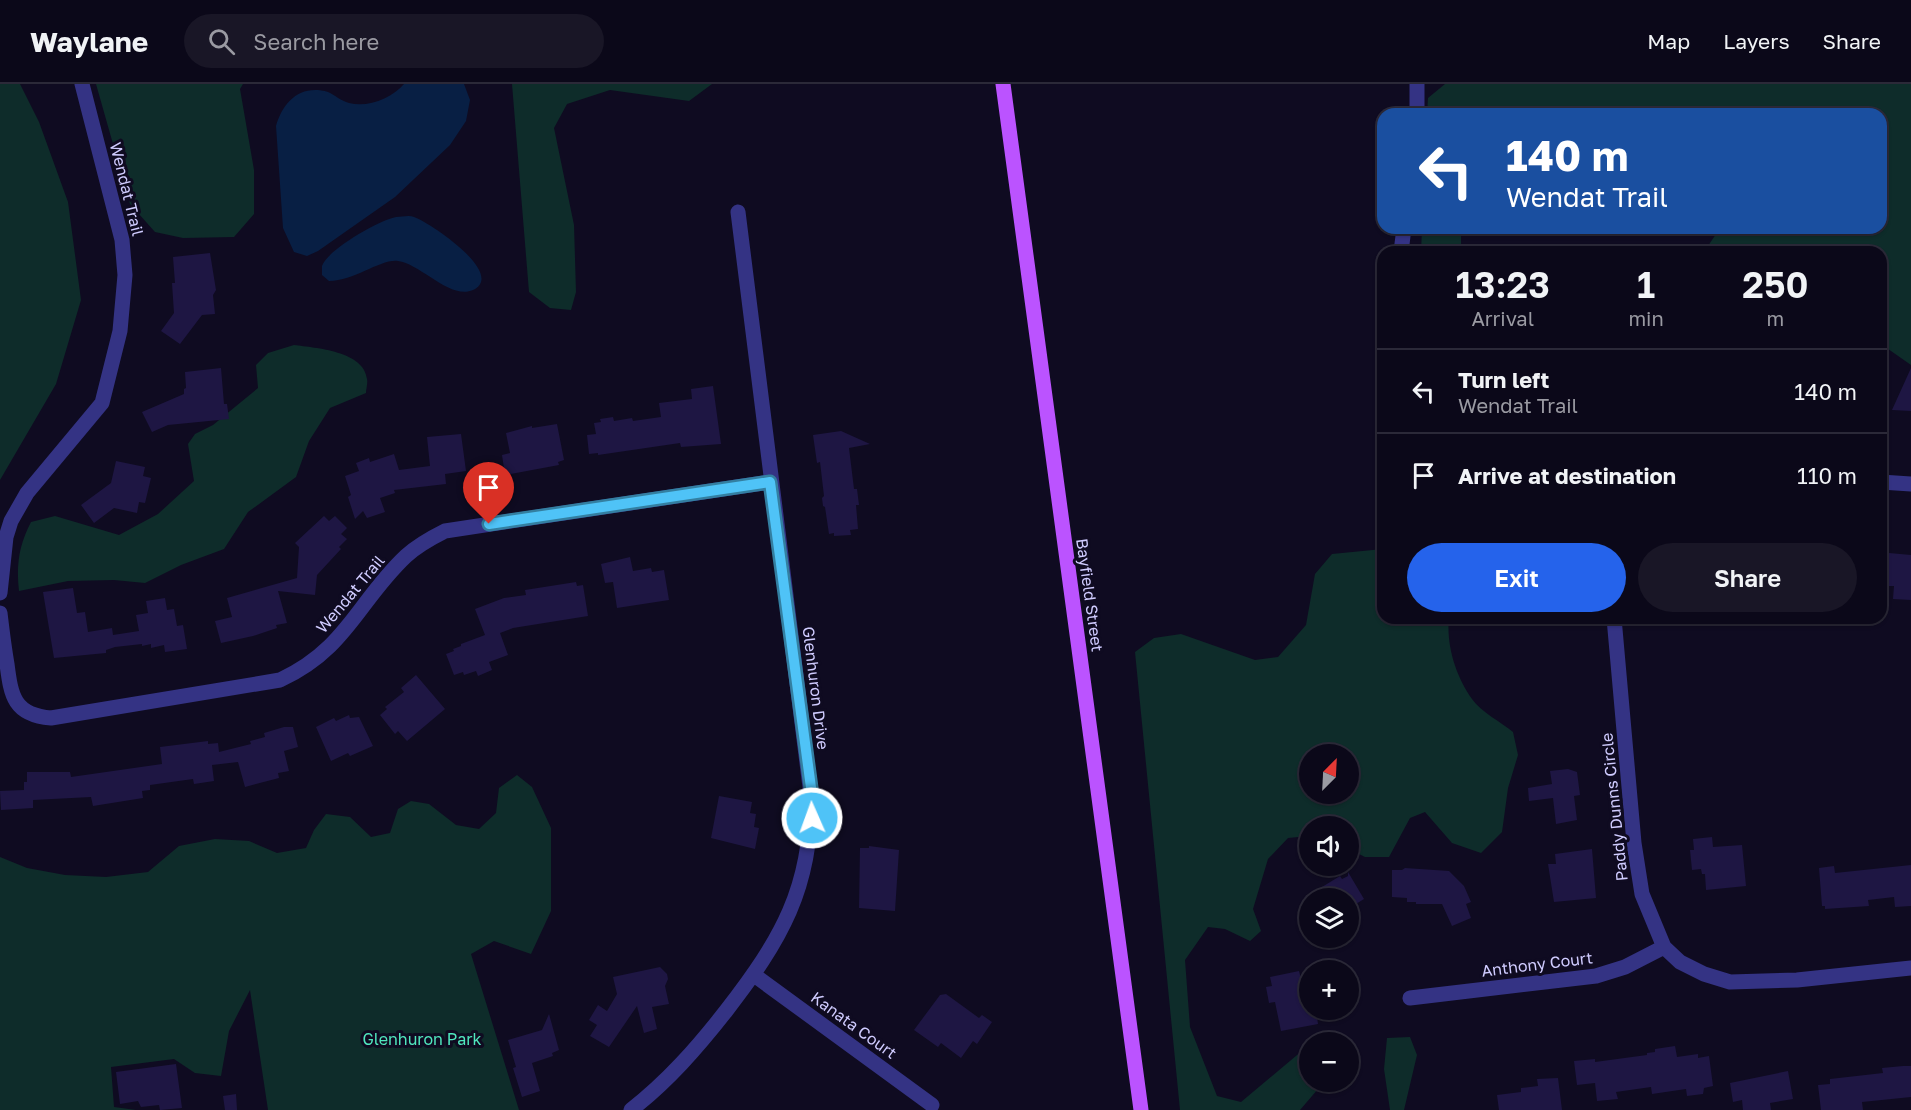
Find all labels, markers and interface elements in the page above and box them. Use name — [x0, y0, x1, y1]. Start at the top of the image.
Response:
search box — [184, 14, 604, 68]
text: Waylane — [30, 25, 148, 58]
icon: search — [205, 25, 238, 58]
text: Search here — [253, 28, 379, 55]
text: Map — [1647, 28, 1690, 54]
text: Layers — [1723, 28, 1790, 54]
text: Share — [1823, 28, 1881, 54]
text: 140 m — [1506, 130, 1628, 180]
icon: left — [1407, 132, 1485, 210]
street label: Wendat Trail — [106, 140, 148, 238]
text: Wendat Trail — [1506, 181, 1668, 213]
text: 13:23 — [1456, 263, 1550, 306]
text: 1 — [1637, 263, 1655, 306]
text: 250 — [1742, 263, 1808, 306]
text: Arrival — [1471, 306, 1534, 330]
text: min — [1628, 306, 1664, 330]
text: m — [1767, 306, 1784, 330]
text: Turn left — [1458, 366, 1549, 393]
icon: left — [1407, 375, 1440, 408]
text: 140 m — [1794, 378, 1857, 405]
text: Wendat Trail — [1458, 393, 1578, 417]
icon: arrive — [1407, 459, 1440, 492]
pin — [463, 462, 514, 524]
text: Arrive at destination — [1458, 462, 1676, 489]
text: 110 m — [1797, 462, 1857, 489]
icon: arrive — [472, 471, 505, 504]
street label: Bayfield Street — [1072, 537, 1108, 653]
button: Exit — [1407, 543, 1626, 612]
button: Share — [1638, 543, 1857, 612]
street label: Wendat Trail — [311, 551, 389, 637]
street label: Glenhuron Drive — [799, 625, 833, 751]
street label: Paddy Dunns Circle — [1596, 732, 1632, 882]
north arrow — [1299, 744, 1359, 804]
map controls — [1299, 744, 1359, 1092]
position arrow — [780, 786, 844, 850]
button: sound — [1299, 816, 1359, 876]
button: layers — [1299, 888, 1359, 948]
street label: Anthony Court — [1480, 947, 1594, 981]
button: + — [1299, 960, 1359, 1020]
street label: Kanata Court — [807, 987, 901, 1063]
park label: Glenhuron Park — [362, 1029, 482, 1049]
button: − — [1299, 1032, 1359, 1092]

